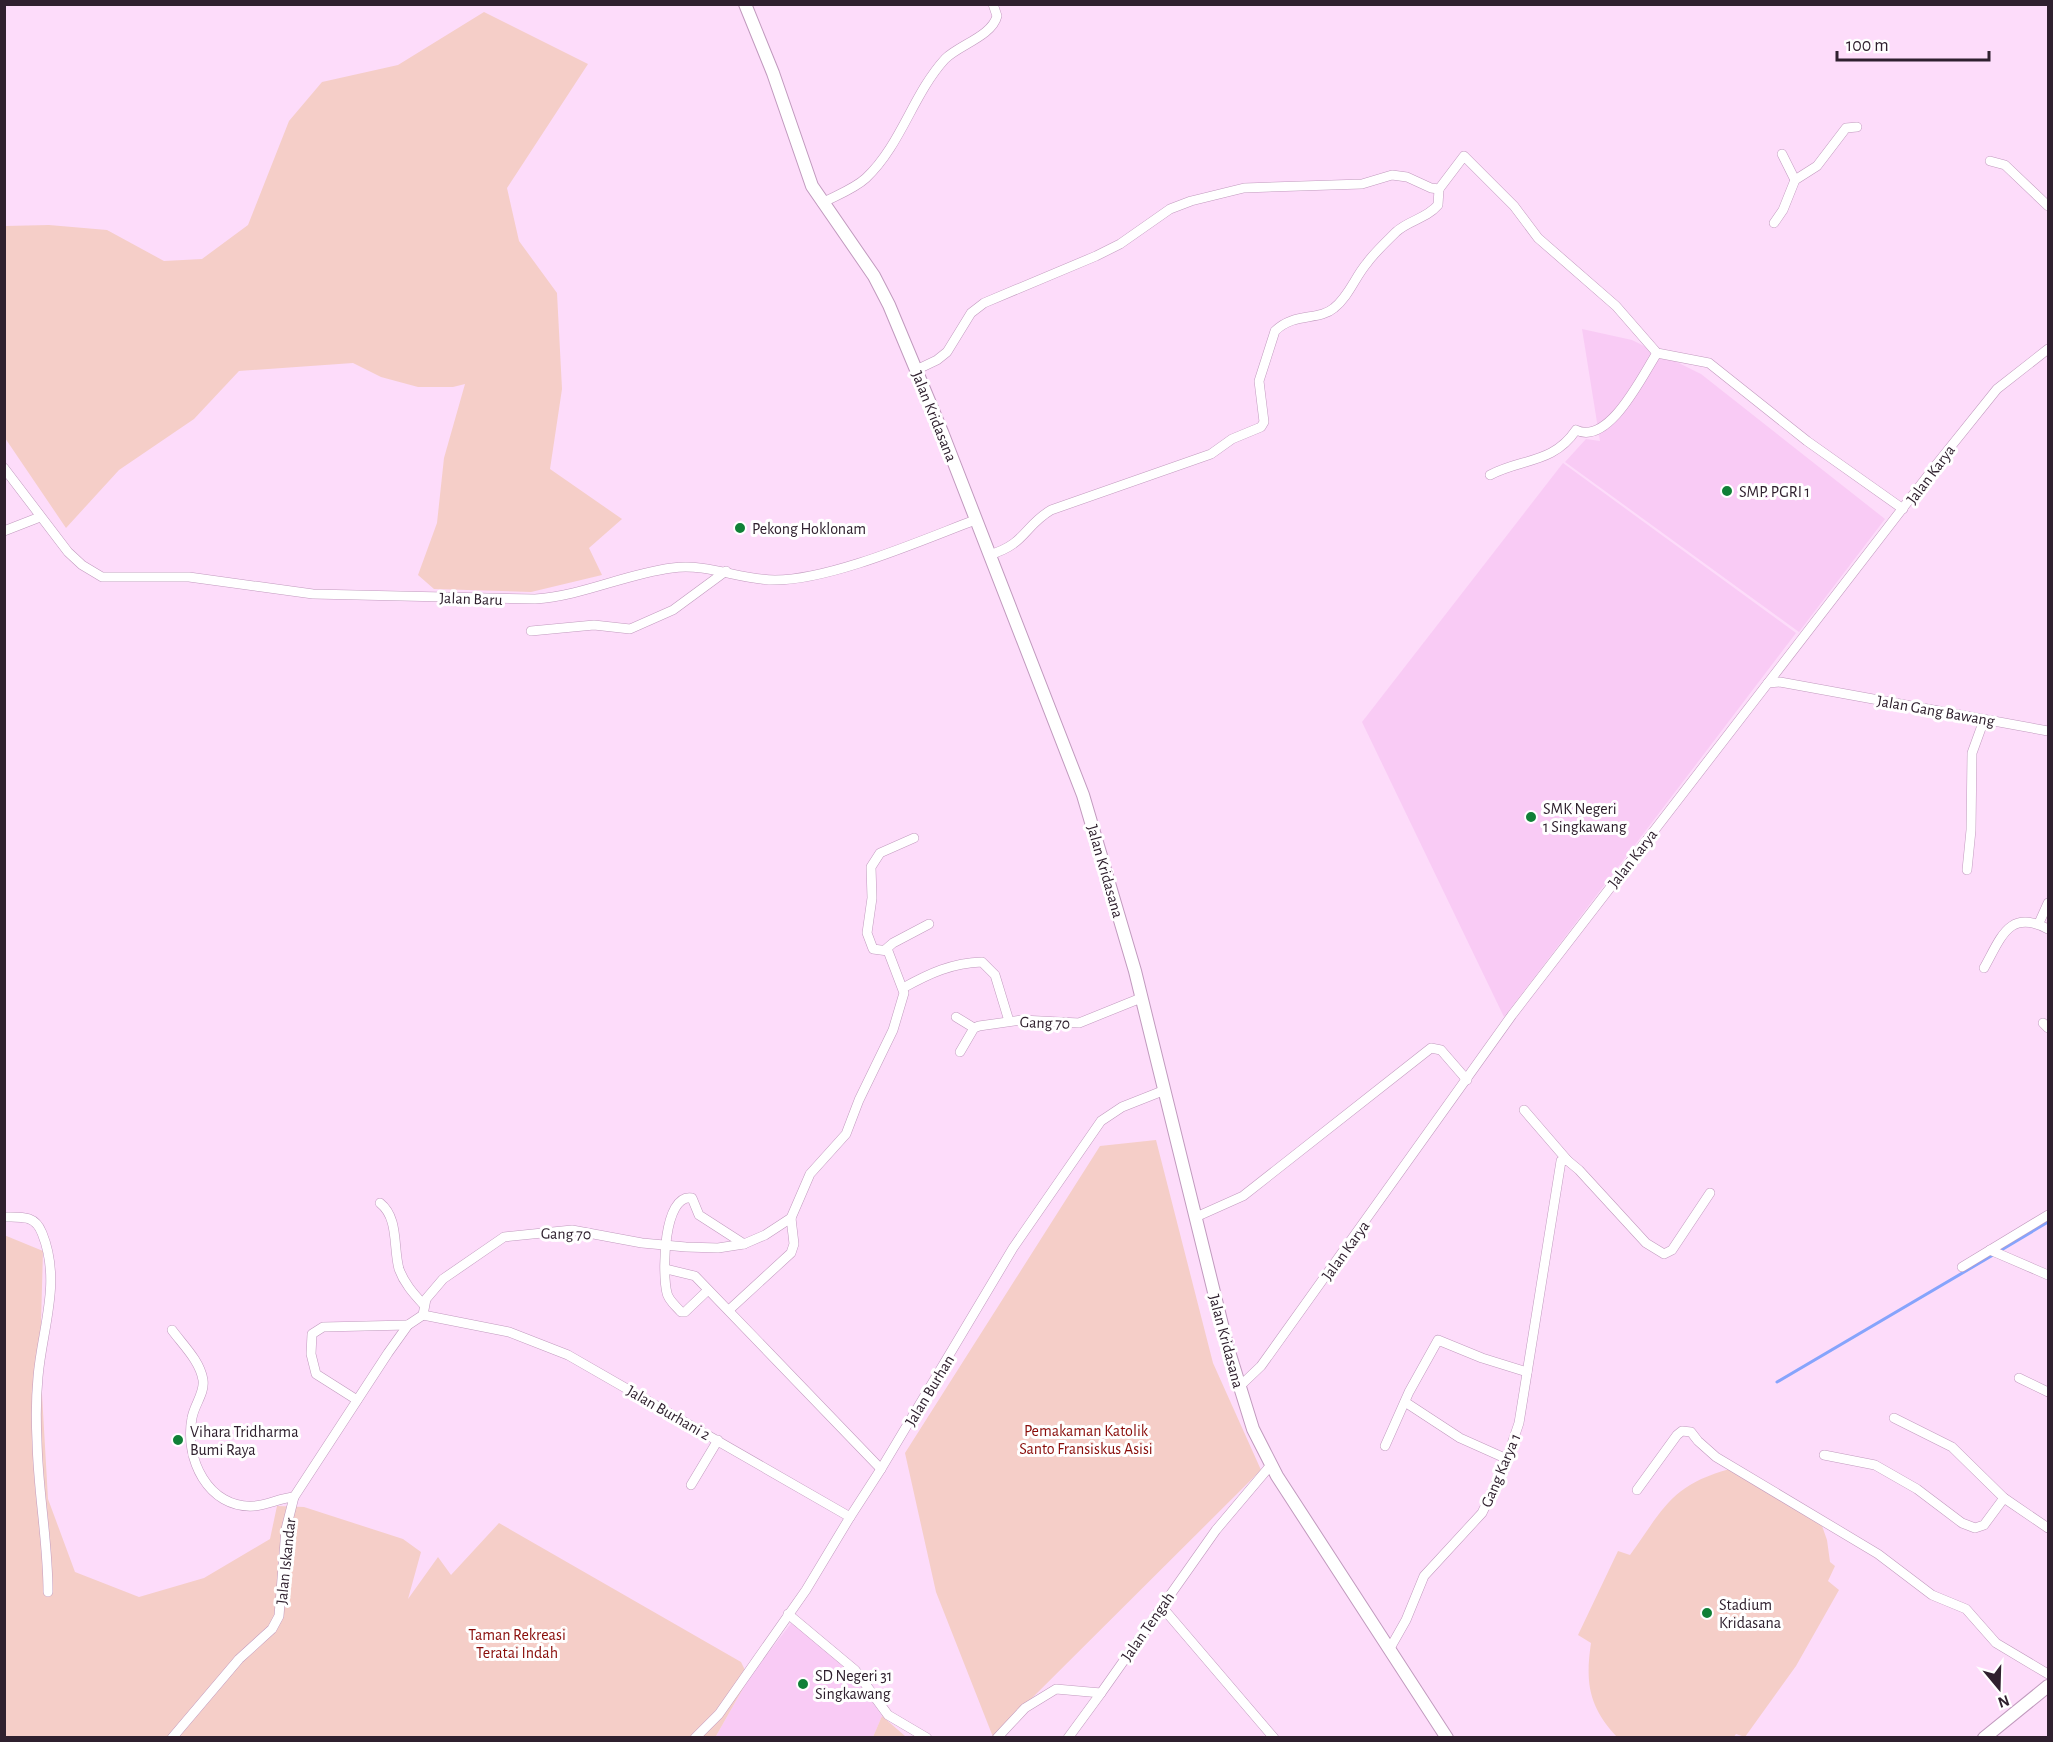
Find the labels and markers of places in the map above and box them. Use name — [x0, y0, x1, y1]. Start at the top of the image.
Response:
marker: SMP. PGRI 1 — [1720, 484, 1734, 498]
place label: SMP. PGRI 1 — [1739, 484, 1810, 500]
marker: Pekong Hoklonam — [733, 521, 747, 535]
place label: Pekong Hoklonam — [752, 521, 866, 537]
place label: SMK Negeri 1 Singkawang — [1543, 801, 1627, 835]
marker: SMK Negeri 1 Singkawang — [1524, 810, 1538, 824]
place label: Vihara Tridharma Bumi Raya — [190, 1424, 299, 1459]
marker: Vihara Tridharma Bumi Raya — [171, 1433, 185, 1447]
place label: Stadium Kridasana — [1719, 1597, 1781, 1631]
marker: Stadium Kridasana — [1700, 1606, 1714, 1620]
place label: SD Negeri 31 Singkawang — [815, 1668, 892, 1702]
marker: SD Negeri 31 Singkawang — [796, 1677, 810, 1691]

